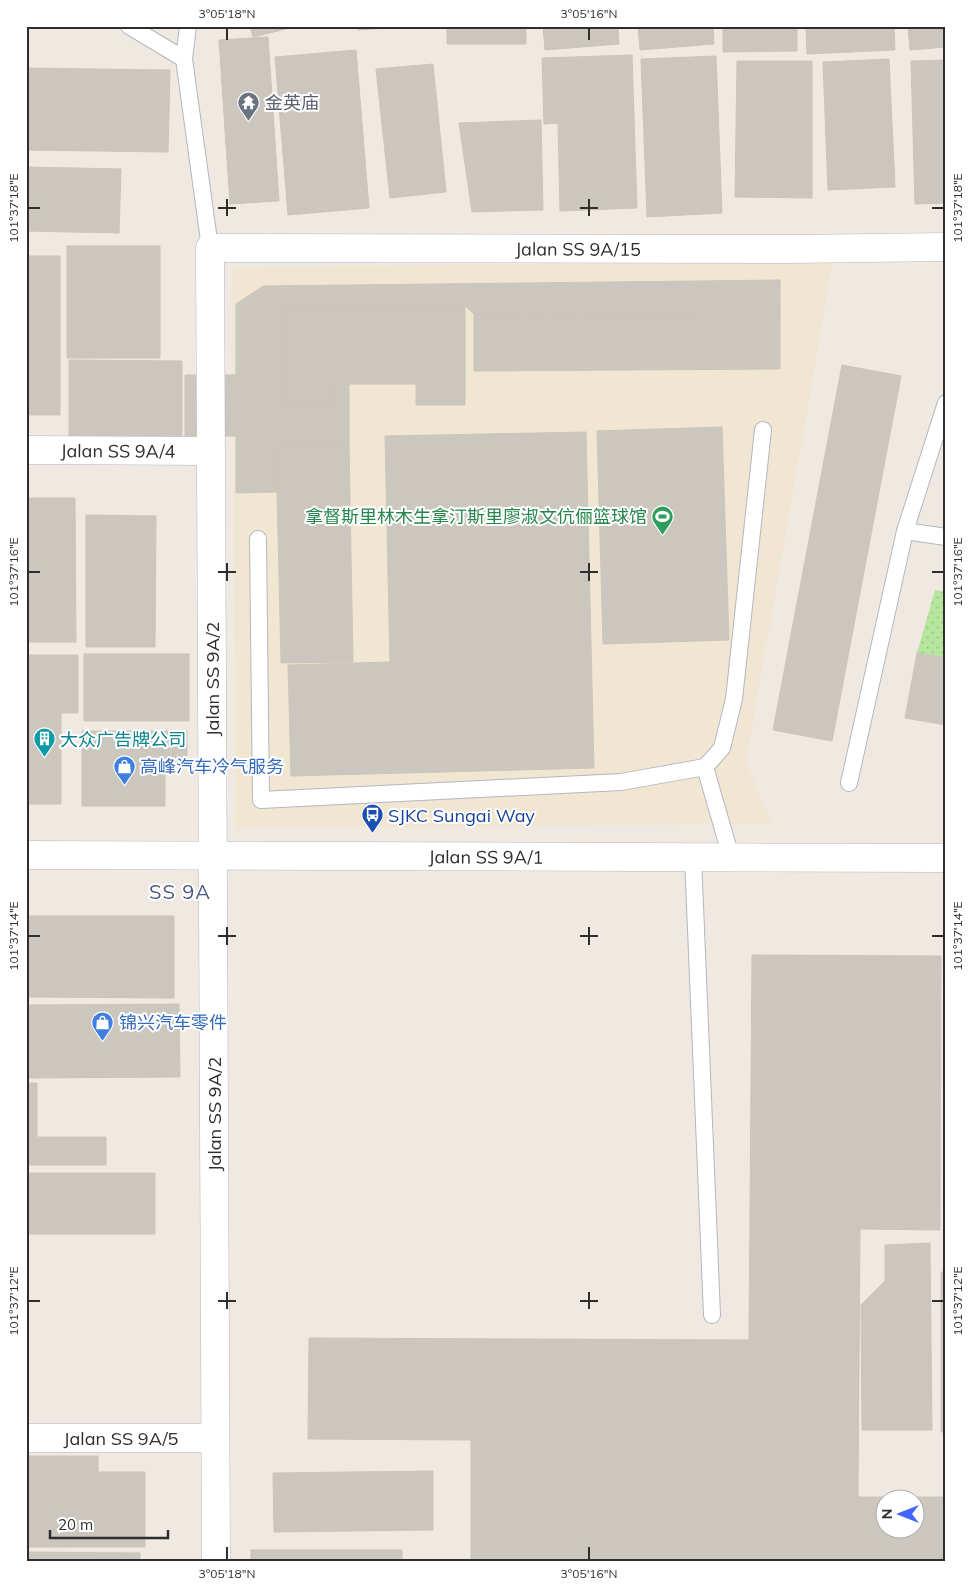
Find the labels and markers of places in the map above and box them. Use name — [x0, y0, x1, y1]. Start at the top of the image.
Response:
temple icon: 金英庙 — [237, 90, 261, 121]
place label: 金英庙 — [265, 91, 319, 114]
sports icon: 拿督斯里林木生拿汀斯里廖淑文伉俪篮球馆 — [651, 504, 675, 535]
place label: 拿督斯里林木生拿汀斯里廖淑文伉俪篮球馆 — [305, 505, 647, 528]
building icon: 大众广告牌公司 — [32, 727, 56, 758]
place label: 大众广告牌公司 — [60, 728, 186, 751]
shop icon: 高峰汽车冷气服务 — [112, 754, 136, 785]
place label: 高峰汽车冷气服务 — [140, 755, 284, 778]
bus stop icon: SJKC Sungai Way — [360, 803, 384, 834]
place label: SJKC Sungai Way — [388, 804, 535, 827]
shop icon: 锦兴汽车零件 — [91, 1010, 115, 1041]
place label: 锦兴汽车零件 — [119, 1011, 227, 1034]

